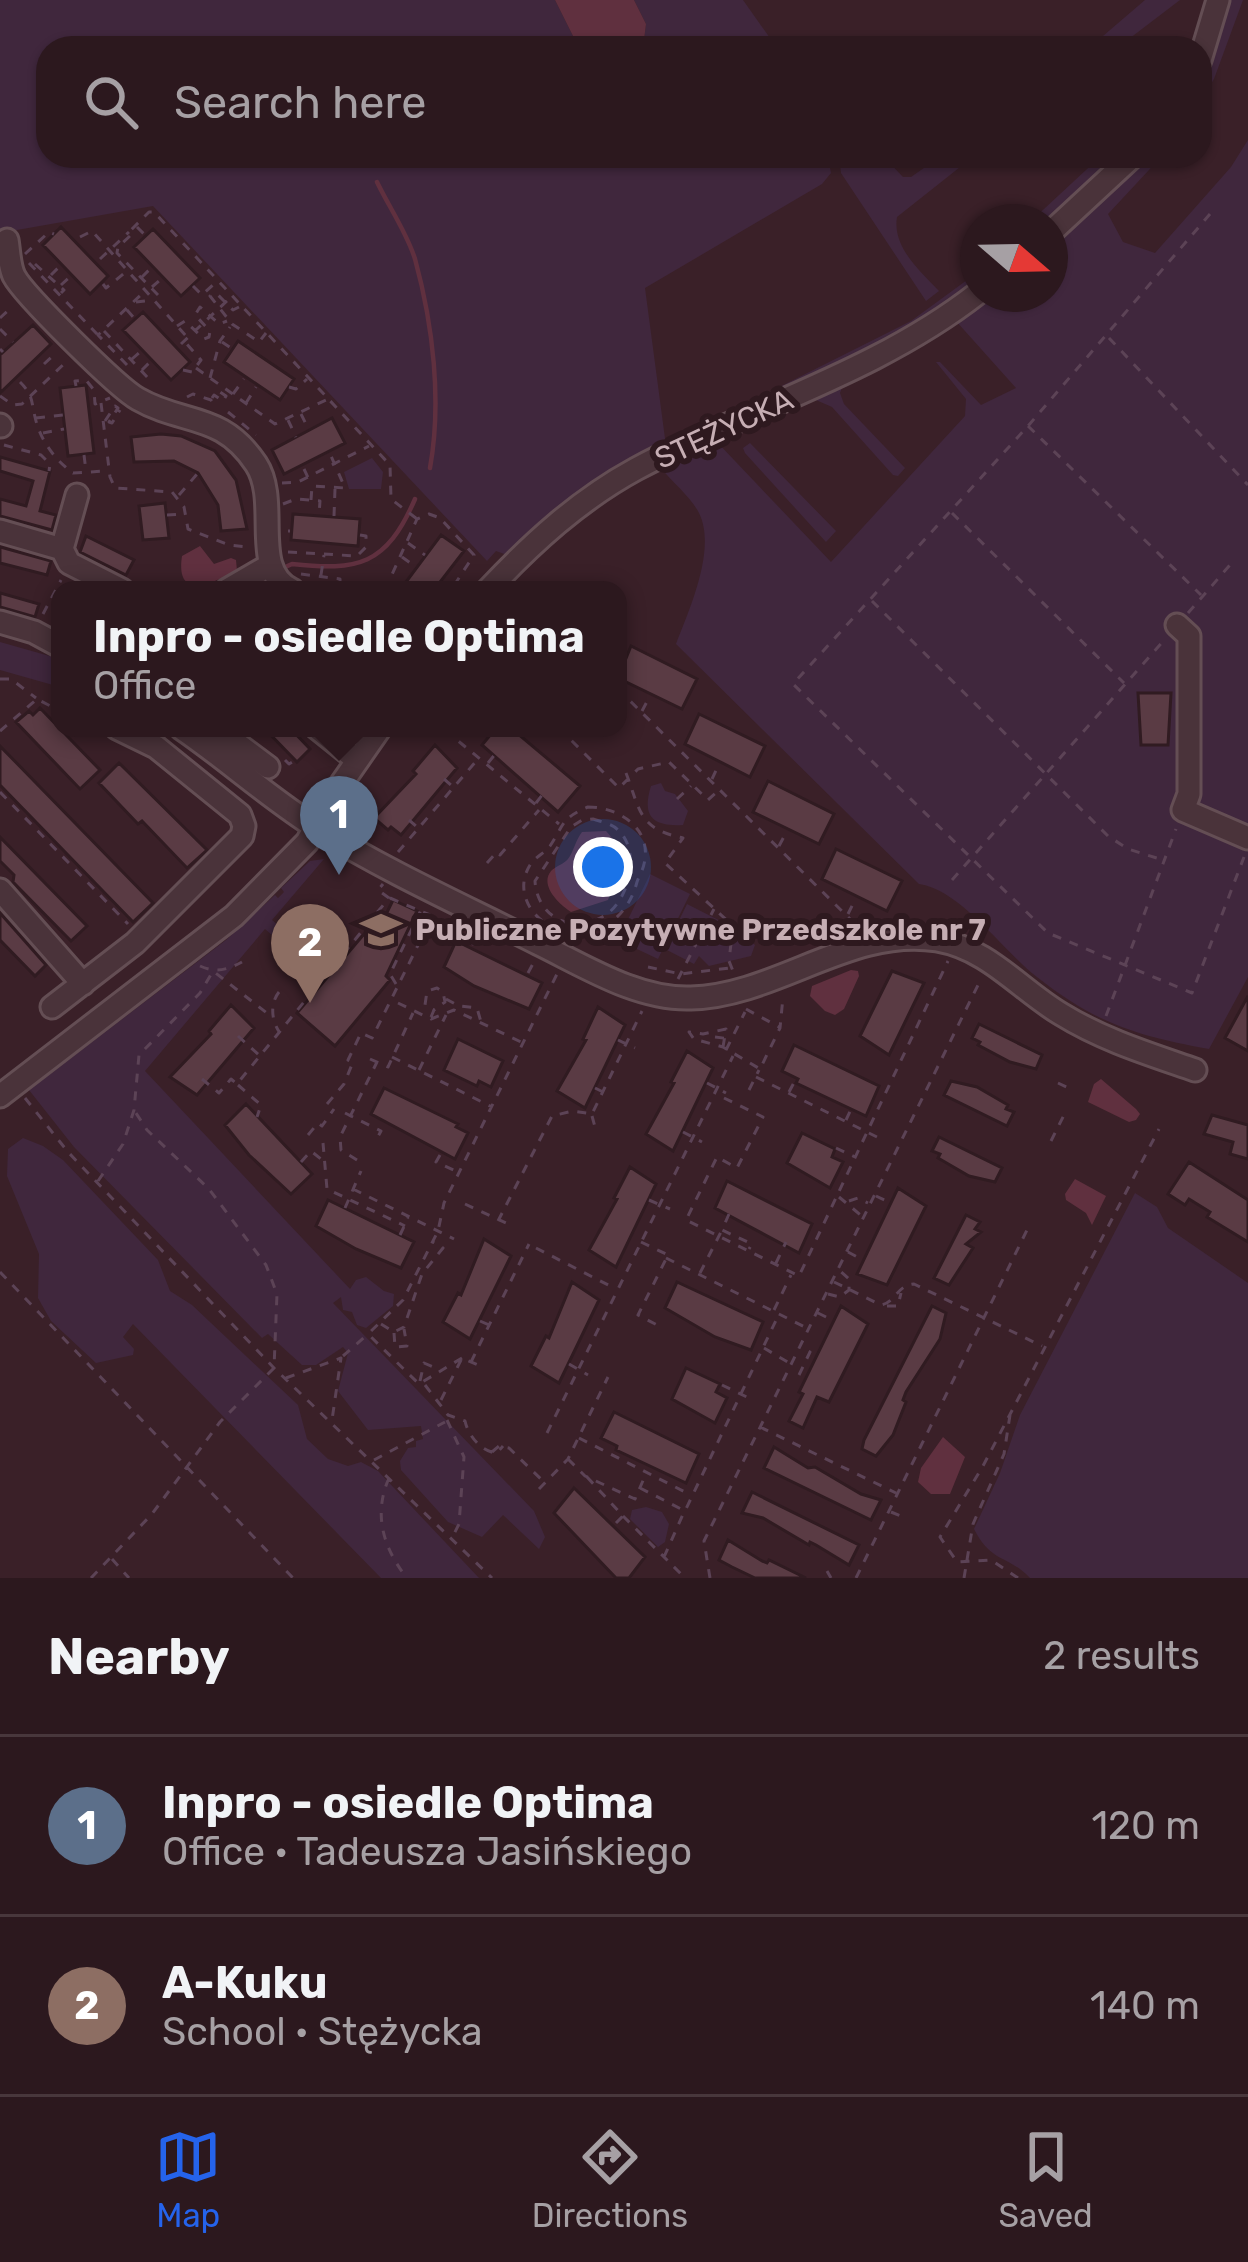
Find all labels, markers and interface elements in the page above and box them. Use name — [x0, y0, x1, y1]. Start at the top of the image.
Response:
search box — [36, 36, 1212, 168]
icon: search — [78, 69, 144, 135]
text: Search here — [174, 76, 426, 129]
north arrow — [960, 204, 1068, 312]
street label: STĘŻYCKA — [649, 381, 799, 477]
popup — [51, 581, 627, 737]
text: Inpro - osiedle Optima — [93, 610, 585, 663]
text: Office — [93, 663, 196, 709]
pin: 1 — [300, 776, 378, 875]
your location — [573, 837, 633, 897]
pin: 2 — [271, 904, 349, 1003]
school or university icon: Publiczne Pozytywne Przedszkole nr 7 — [358, 907, 404, 953]
place label: Publiczne Pozytywne Przedszkole nr 7 — [415, 912, 986, 948]
text: Nearby — [48, 1626, 230, 1687]
text: 2 results — [1043, 1633, 1200, 1679]
text: Inpro - osiedle Optima — [162, 1776, 654, 1829]
text: 1 — [77, 1803, 97, 1849]
text: 120 m — [1091, 1803, 1200, 1849]
text: Office · Tadeusza Jasińskiego — [162, 1829, 692, 1875]
text: A-Kuku — [162, 1956, 328, 2009]
text: 2 — [74, 1983, 100, 2029]
text: 140 m — [1090, 1983, 1200, 2029]
text: School · Stężycka — [162, 2009, 483, 2055]
tab: Map — [155, 2124, 221, 2235]
tab: Directions — [532, 2124, 688, 2235]
tab: Saved — [999, 2124, 1093, 2235]

